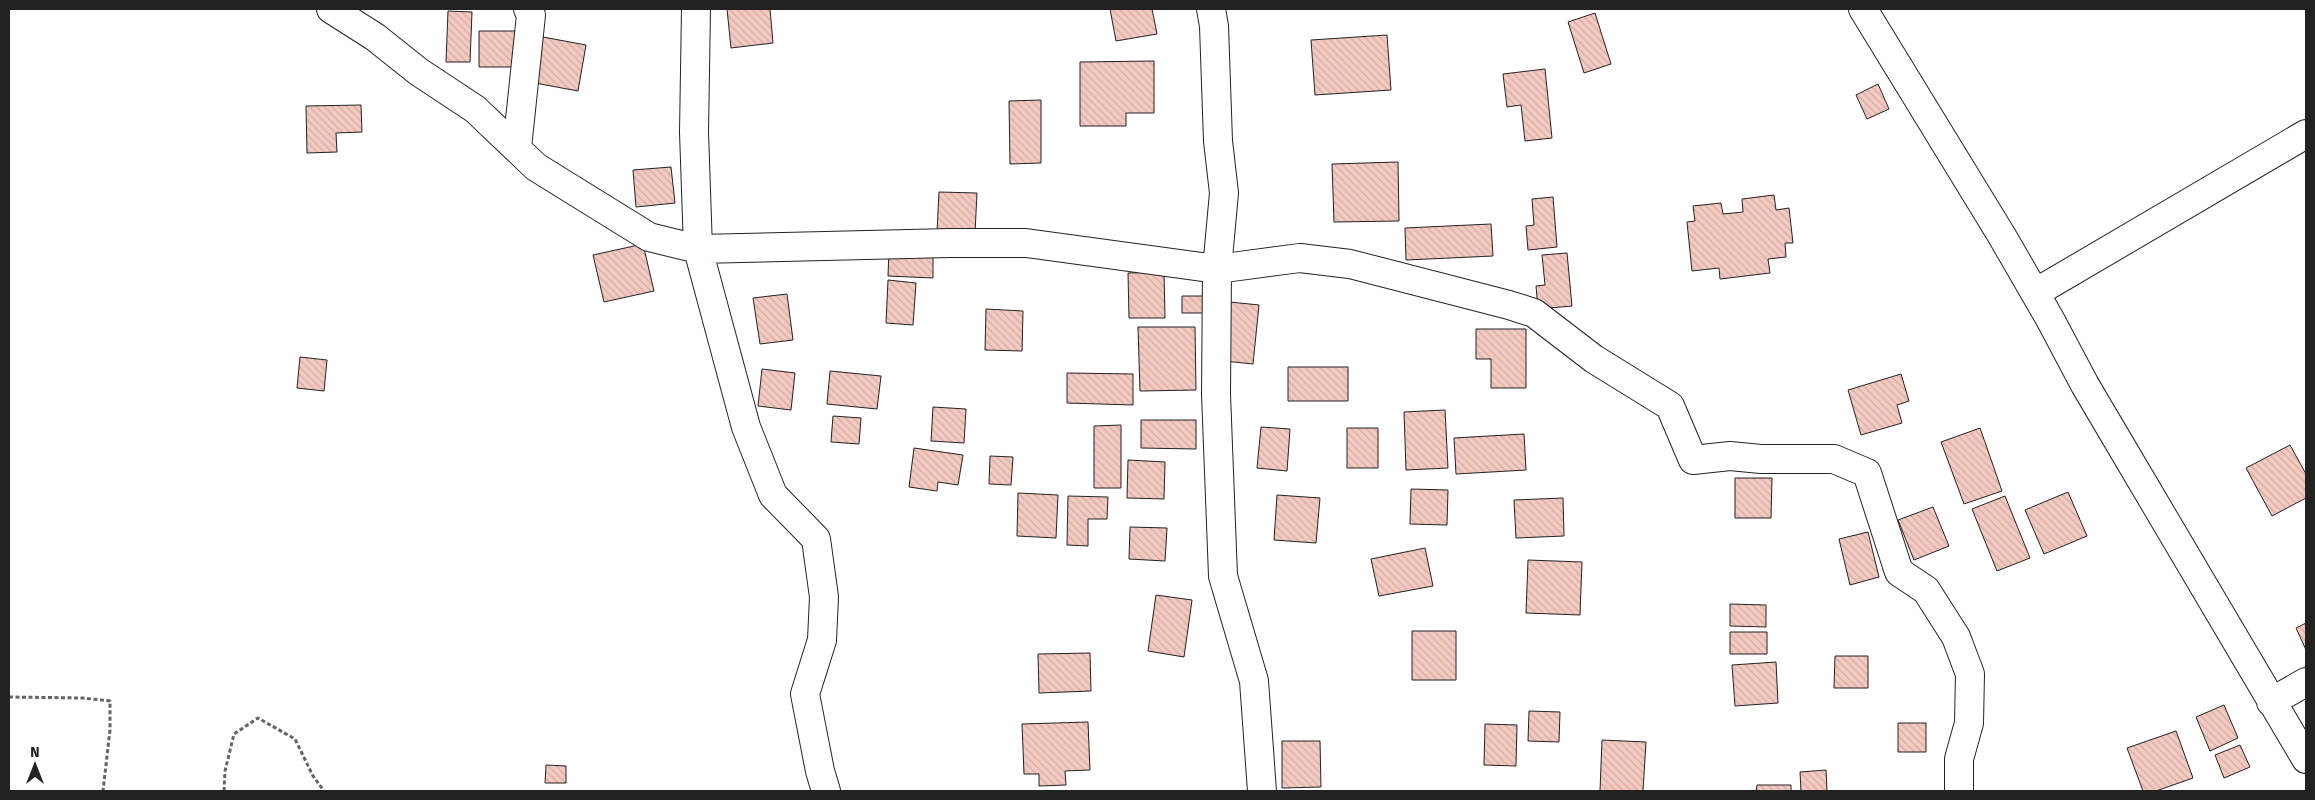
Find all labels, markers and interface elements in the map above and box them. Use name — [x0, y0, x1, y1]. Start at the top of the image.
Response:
north arrow — [10, 740, 60, 790]
text: N — [30, 744, 40, 761]

